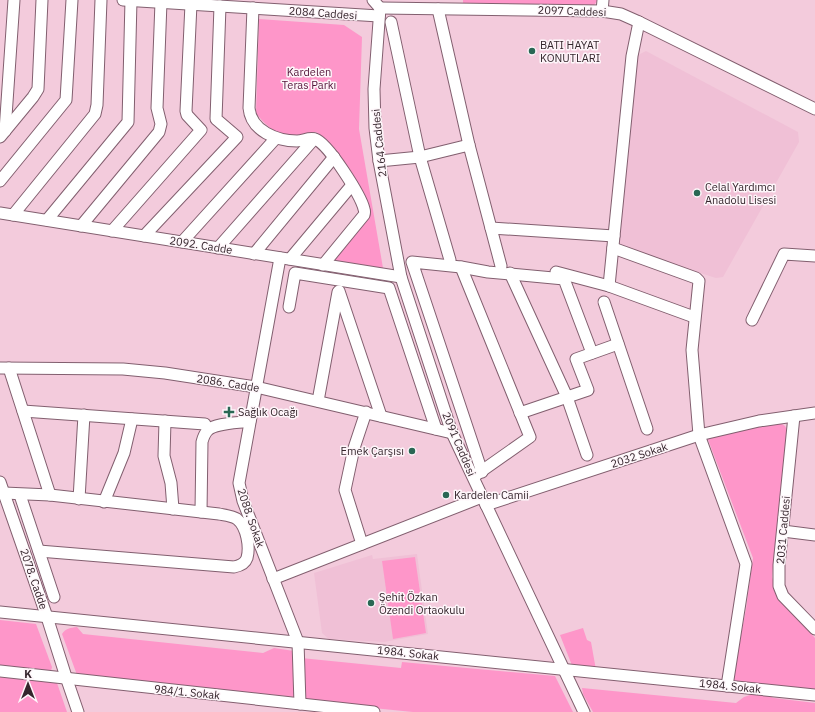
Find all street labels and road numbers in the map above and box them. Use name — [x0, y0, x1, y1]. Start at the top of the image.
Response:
street label: 2097 Caddesi — [537, 3, 607, 19]
street label: 2084 Caddesi — [288, 4, 358, 22]
street label: 2164 Caddesi — [368, 108, 390, 178]
street label: 2092. Cadde — [169, 233, 233, 257]
street label: 2086. Cadde — [196, 371, 260, 395]
street label: 2091 Caddesi — [439, 410, 479, 478]
street label: 2032 Sokak — [609, 439, 669, 471]
street label: 2088. Sokak — [234, 486, 268, 550]
street label: 2031 Caddesi — [773, 495, 793, 565]
street label: 2078. Cadde — [17, 547, 51, 611]
street label: 1984. Sokak — [376, 643, 440, 663]
street label: 1984. Sokak — [698, 676, 762, 696]
street label: 984/1. Sokak — [153, 682, 221, 702]

